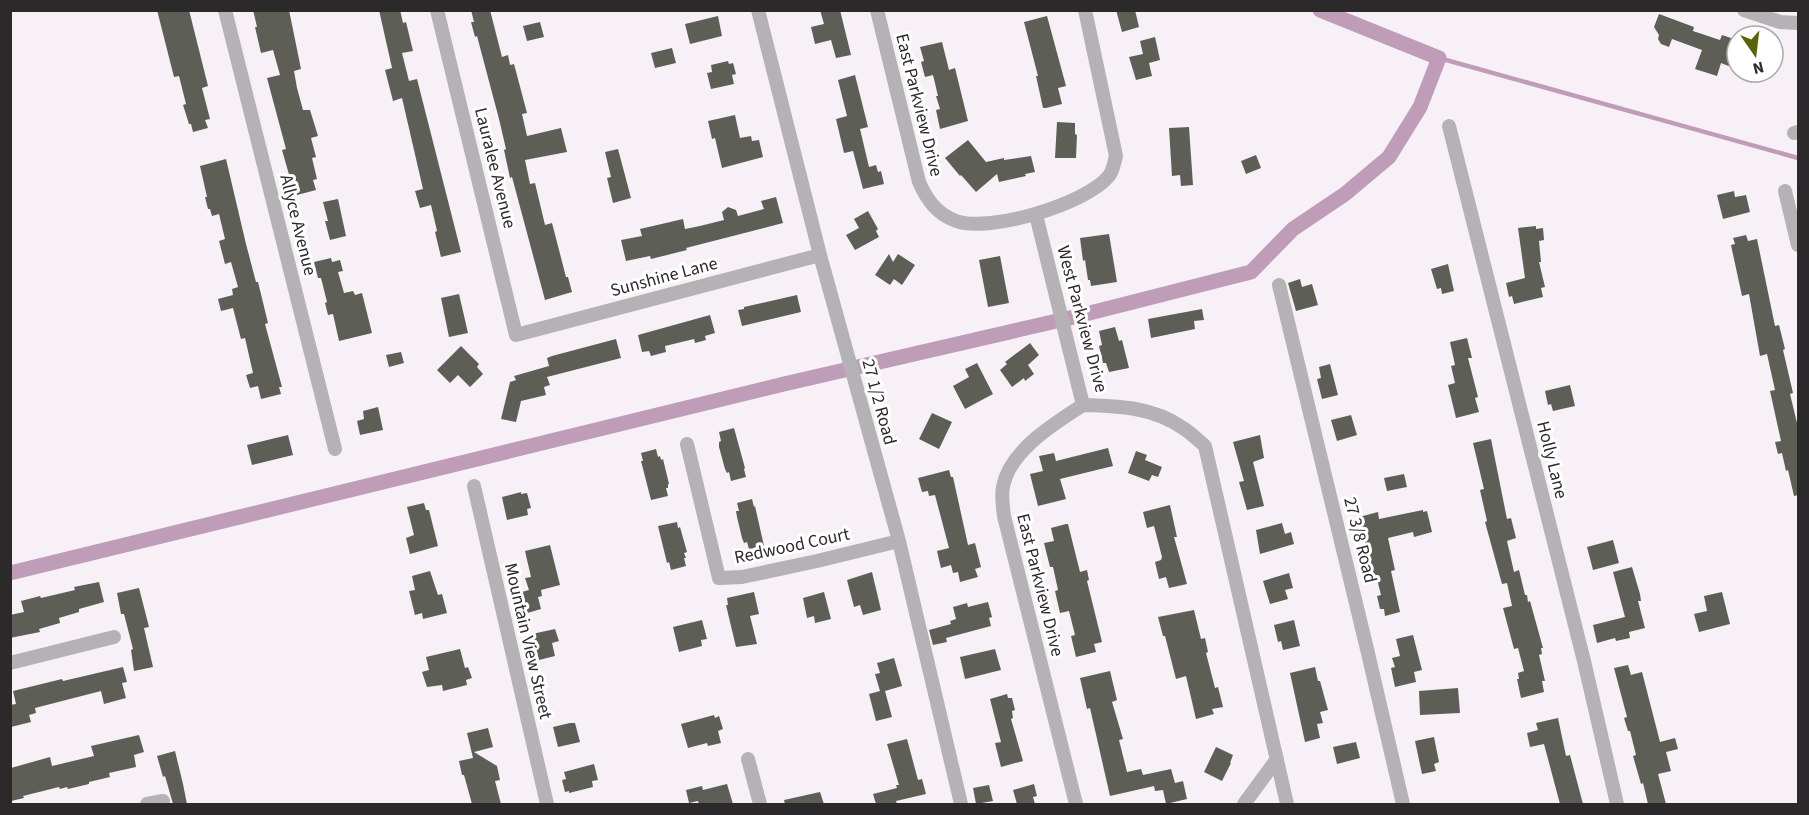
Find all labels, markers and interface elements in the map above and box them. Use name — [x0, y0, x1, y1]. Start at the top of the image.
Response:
north arrow — [1725, 24, 1785, 84]
street label: East Parkview Drive — [889, 31, 949, 179]
text: N — [1751, 56, 1766, 80]
street label: Lauralee Avenue — [468, 105, 522, 231]
street label: Allyce Avenue — [273, 172, 323, 278]
street label: West Parkview Drive — [1050, 243, 1114, 395]
street label: Sunshine Lane — [608, 251, 720, 303]
street label: 27 1/2 Road — [856, 356, 902, 448]
street label: Holly Lane — [1530, 419, 1574, 502]
street label: 27 3/8 Road — [1337, 494, 1383, 586]
street label: East Parkview Drive — [1010, 511, 1070, 659]
street label: Redwood Court — [732, 522, 852, 570]
street label: Mountain View Street — [498, 560, 558, 722]

